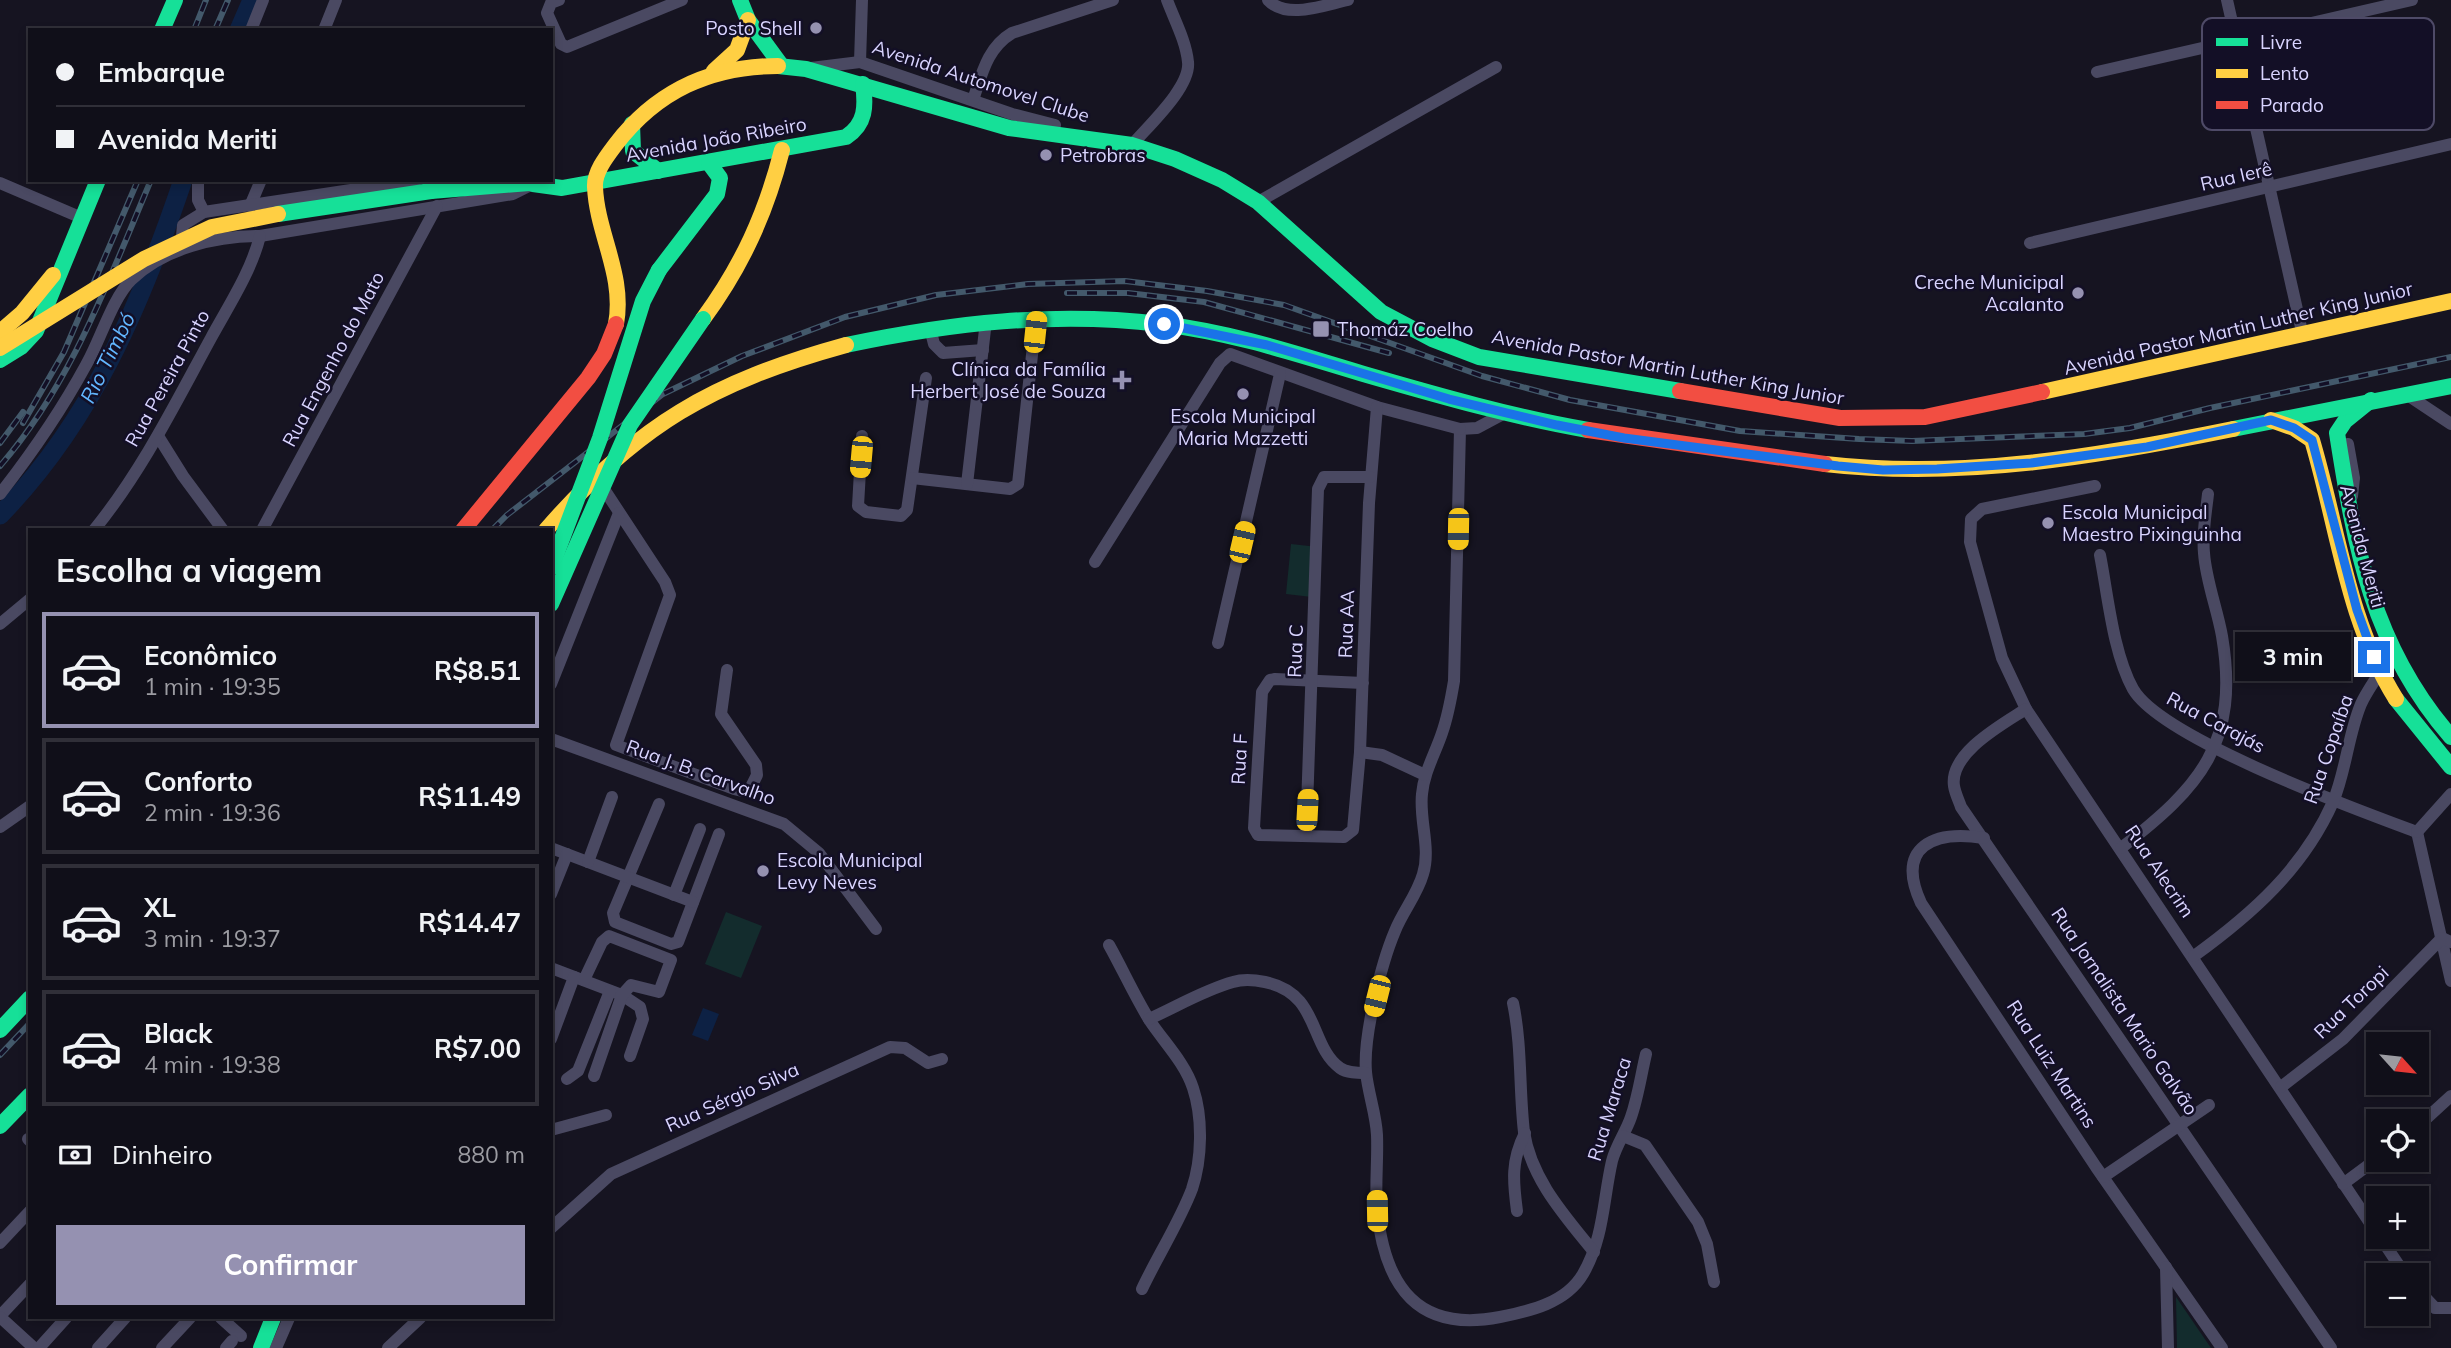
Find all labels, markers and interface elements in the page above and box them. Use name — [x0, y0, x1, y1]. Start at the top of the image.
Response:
place label: Posto Shell — [705, 16, 802, 40]
legend — [2202, 18, 2434, 130]
marker: Posto Shell — [808, 20, 824, 36]
text: Livre — [2260, 30, 2302, 54]
street label: Avenida Automovel Clube — [869, 35, 1093, 127]
text: Embarque — [98, 56, 225, 89]
text: Lento — [2260, 61, 2309, 85]
text: Parado — [2260, 93, 2324, 117]
street label: Avenida João Ribeiro — [624, 111, 808, 167]
text: Avenida Meriti — [98, 123, 277, 156]
place label: Petrobras — [1060, 143, 1146, 167]
marker: Petrobras — [1038, 147, 1054, 163]
street label: Rua Ierê — [2198, 156, 2274, 196]
street label: Rua Engenho do Mato — [277, 267, 389, 451]
place label: Creche Municipal Acalanto — [1914, 270, 2064, 316]
street label: Avenida Pastor Martin Luther King Junior — [2061, 276, 2415, 380]
marker: Creche Municipal Acalanto — [2070, 285, 2086, 301]
street label: Rua Pereira Pinto — [119, 305, 215, 451]
water label: Rio Timbó — [74, 308, 140, 407]
route start — [1148, 308, 1180, 340]
car — [1023, 310, 1048, 354]
place label: Thomáz Coelho — [1337, 317, 1473, 341]
marker: Thomáz Coelho — [1311, 319, 1331, 339]
street label: Avenida Pastor Martin Luther King Junior — [1490, 324, 1846, 410]
place label: Clínica da Família Herbert José de Souza — [910, 357, 1106, 403]
marker: Clínica da Família Herbert José de Souza — [1112, 370, 1132, 390]
marker: Escola Municipal Maria Mazzetti — [1235, 386, 1251, 402]
place label: Escola Municipal Maria Mazzetti — [1170, 404, 1316, 450]
car — [849, 435, 874, 479]
street label: Avenida Meriti — [2335, 482, 2391, 610]
place label: Escola Municipal Maestro Pixinguinha — [2062, 500, 2242, 546]
car — [1448, 508, 1469, 550]
marker: Escola Municipal Maestro Pixinguinha — [2040, 515, 2056, 531]
car — [1228, 519, 1257, 565]
text: Escolha a viagem — [56, 550, 322, 590]
street label: Rua AA — [1333, 589, 1359, 659]
street label: Rua C — [1282, 624, 1308, 678]
callout: 3 min — [2234, 632, 2350, 682]
icon: car — [60, 639, 123, 702]
text: Econômico — [144, 639, 277, 672]
route end — [2358, 641, 2390, 673]
text: 3 min — [2263, 642, 2323, 671]
text: R$8.51 — [434, 654, 521, 687]
text: 1 min · 19:35 — [144, 672, 281, 701]
street label: Rua Carajás — [2163, 686, 2269, 758]
street label: Rua Copaíba — [2298, 691, 2358, 807]
street label: Rua F — [1226, 733, 1252, 785]
street label: Rua J. B. Carvalho — [623, 734, 779, 810]
icon: car — [60, 765, 123, 828]
text: Conforto — [144, 765, 253, 798]
text: R$11.49 — [418, 780, 521, 813]
car — [1296, 788, 1319, 832]
text: 2 min · 19:36 — [144, 798, 281, 827]
street label: Rua Alecrim — [2120, 820, 2200, 922]
place label: Escola Municipal Levy Neves — [777, 848, 923, 894]
marker: Escola Municipal Levy Neves — [755, 863, 771, 879]
icon: car — [60, 891, 123, 954]
text: XL — [144, 891, 176, 924]
street label: Rua Jornalista Mario Galvão — [2046, 903, 2204, 1119]
text: R$14.47 — [418, 906, 521, 939]
text: 3 min · 19:37 — [144, 924, 281, 953]
street label: Rua Toropi — [2309, 960, 2393, 1044]
car — [1362, 973, 1393, 1019]
street label: Rua Luiz Martins — [2002, 995, 2102, 1133]
icon: car — [60, 1017, 123, 1080]
text: Black — [144, 1017, 212, 1050]
text: R$7.00 — [434, 1032, 521, 1065]
north arrow — [2366, 1032, 2429, 1096]
map controls — [2366, 1032, 2429, 1326]
text: 4 min · 19:38 — [144, 1050, 281, 1079]
street label: Rua Maraca — [1582, 1054, 1636, 1164]
street label: Rua Sérgio Silva — [662, 1057, 802, 1137]
button: locate — [2366, 1109, 2429, 1172]
icon: cash — [56, 1136, 94, 1174]
text: Dinheiro — [112, 1138, 213, 1171]
text: 880 m — [457, 1140, 525, 1169]
button: + — [2366, 1186, 2429, 1249]
car — [1367, 1190, 1388, 1232]
button: Confirmar — [56, 1225, 525, 1305]
button: − — [2366, 1263, 2429, 1326]

